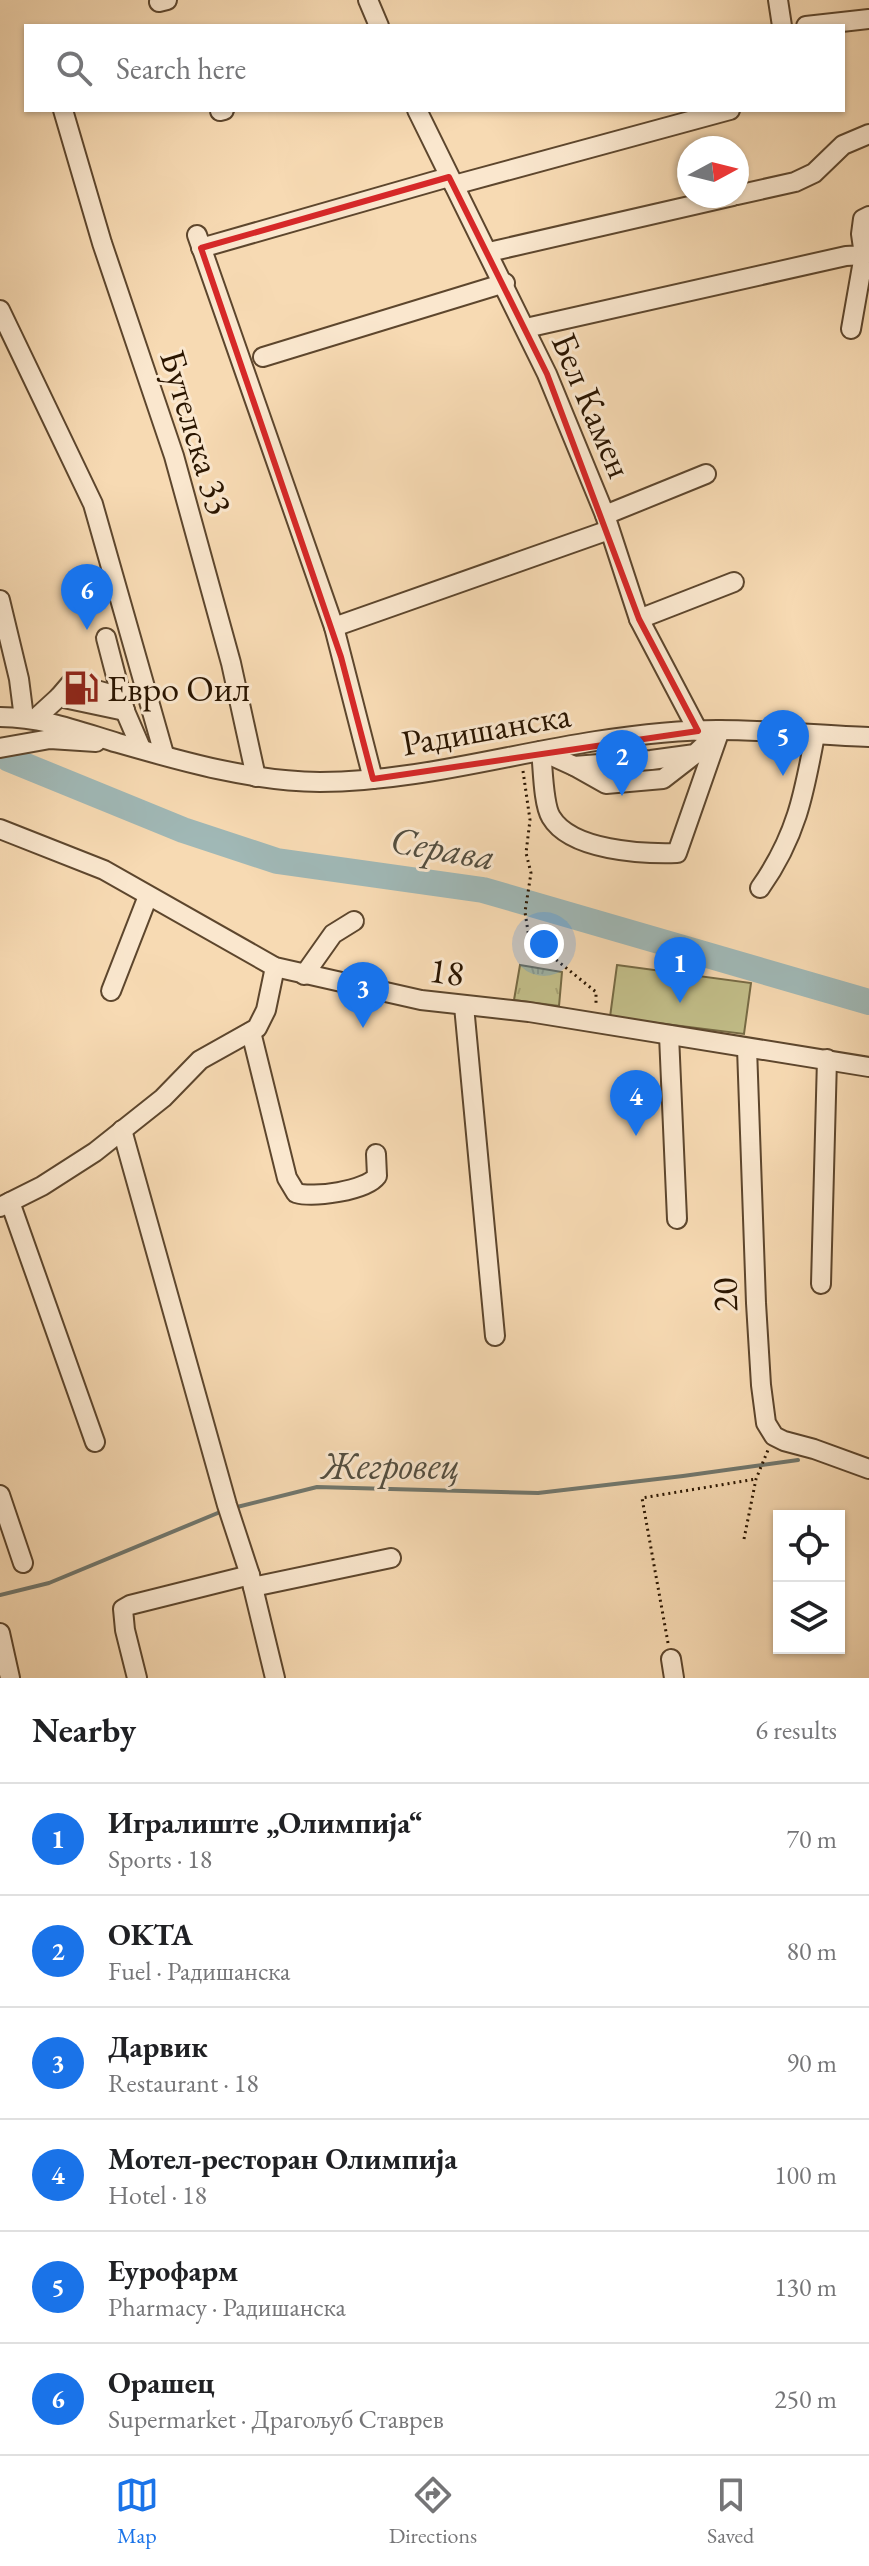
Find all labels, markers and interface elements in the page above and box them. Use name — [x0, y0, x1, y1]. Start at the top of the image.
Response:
search box — [24, 24, 845, 112]
icon: search — [52, 46, 96, 90]
text: Search here — [116, 49, 246, 88]
north arrow — [677, 136, 749, 208]
street label: Бел Камен — [541, 326, 644, 485]
street label: Бутелска 33 — [149, 344, 244, 520]
pin: 6 — [61, 564, 113, 630]
place label: Евро Оил — [107, 665, 250, 712]
fuel station icon: Евро Оил — [62, 669, 100, 707]
street label: Радишанска — [398, 690, 575, 766]
pin: 5 — [757, 710, 809, 776]
pin: 2 — [596, 730, 648, 796]
water label: Серава — [387, 814, 499, 881]
your location — [524, 924, 564, 964]
pin: 1 — [654, 937, 706, 1003]
street label: 18 — [427, 946, 467, 997]
pin: 3 — [337, 962, 389, 1028]
pin: 4 — [610, 1070, 662, 1136]
street label: 20 — [700, 1277, 749, 1313]
water label: Жегровец — [319, 1440, 460, 1489]
map controls — [773, 1510, 845, 1654]
button: locate — [773, 1510, 845, 1582]
button: layers — [773, 1582, 845, 1654]
text: Nearby — [32, 1708, 136, 1752]
text: 6 results — [756, 1713, 837, 1747]
text: Игралиште „Олимпија“ — [108, 1803, 423, 1842]
text: 1 — [51, 1822, 65, 1856]
text: 70 m — [787, 1822, 837, 1856]
text: Sports · 18 — [108, 1842, 212, 1876]
text: OKTA — [108, 1915, 193, 1954]
text: 2 — [51, 1934, 65, 1968]
text: 80 m — [787, 1934, 837, 1968]
text: Fuel · Радишанска — [108, 1954, 291, 1988]
text: Дарвик — [108, 2027, 208, 2066]
text: 3 — [51, 2046, 65, 2080]
text: 90 m — [787, 2046, 837, 2080]
text: Restaurant · 18 — [108, 2066, 259, 2100]
text: Мотел-ресторан Олимпија — [108, 2139, 457, 2178]
text: 4 — [51, 2158, 65, 2192]
text: 100 m — [774, 2158, 837, 2192]
text: Hotel · 18 — [108, 2178, 207, 2212]
text: Еурофарм — [108, 2251, 238, 2290]
text: 5 — [51, 2270, 65, 2304]
text: 130 m — [774, 2270, 837, 2304]
text: Pharmacy · Радишанска — [108, 2290, 346, 2324]
text: Орашец — [108, 2363, 215, 2402]
text: 6 — [51, 2382, 65, 2416]
text: 250 m — [774, 2382, 837, 2416]
text: Supermarket · Драгољуб Ставрев — [108, 2402, 444, 2436]
tab: Map — [115, 2473, 159, 2550]
tab: Directions — [389, 2473, 477, 2550]
tab: Saved — [707, 2473, 754, 2550]

